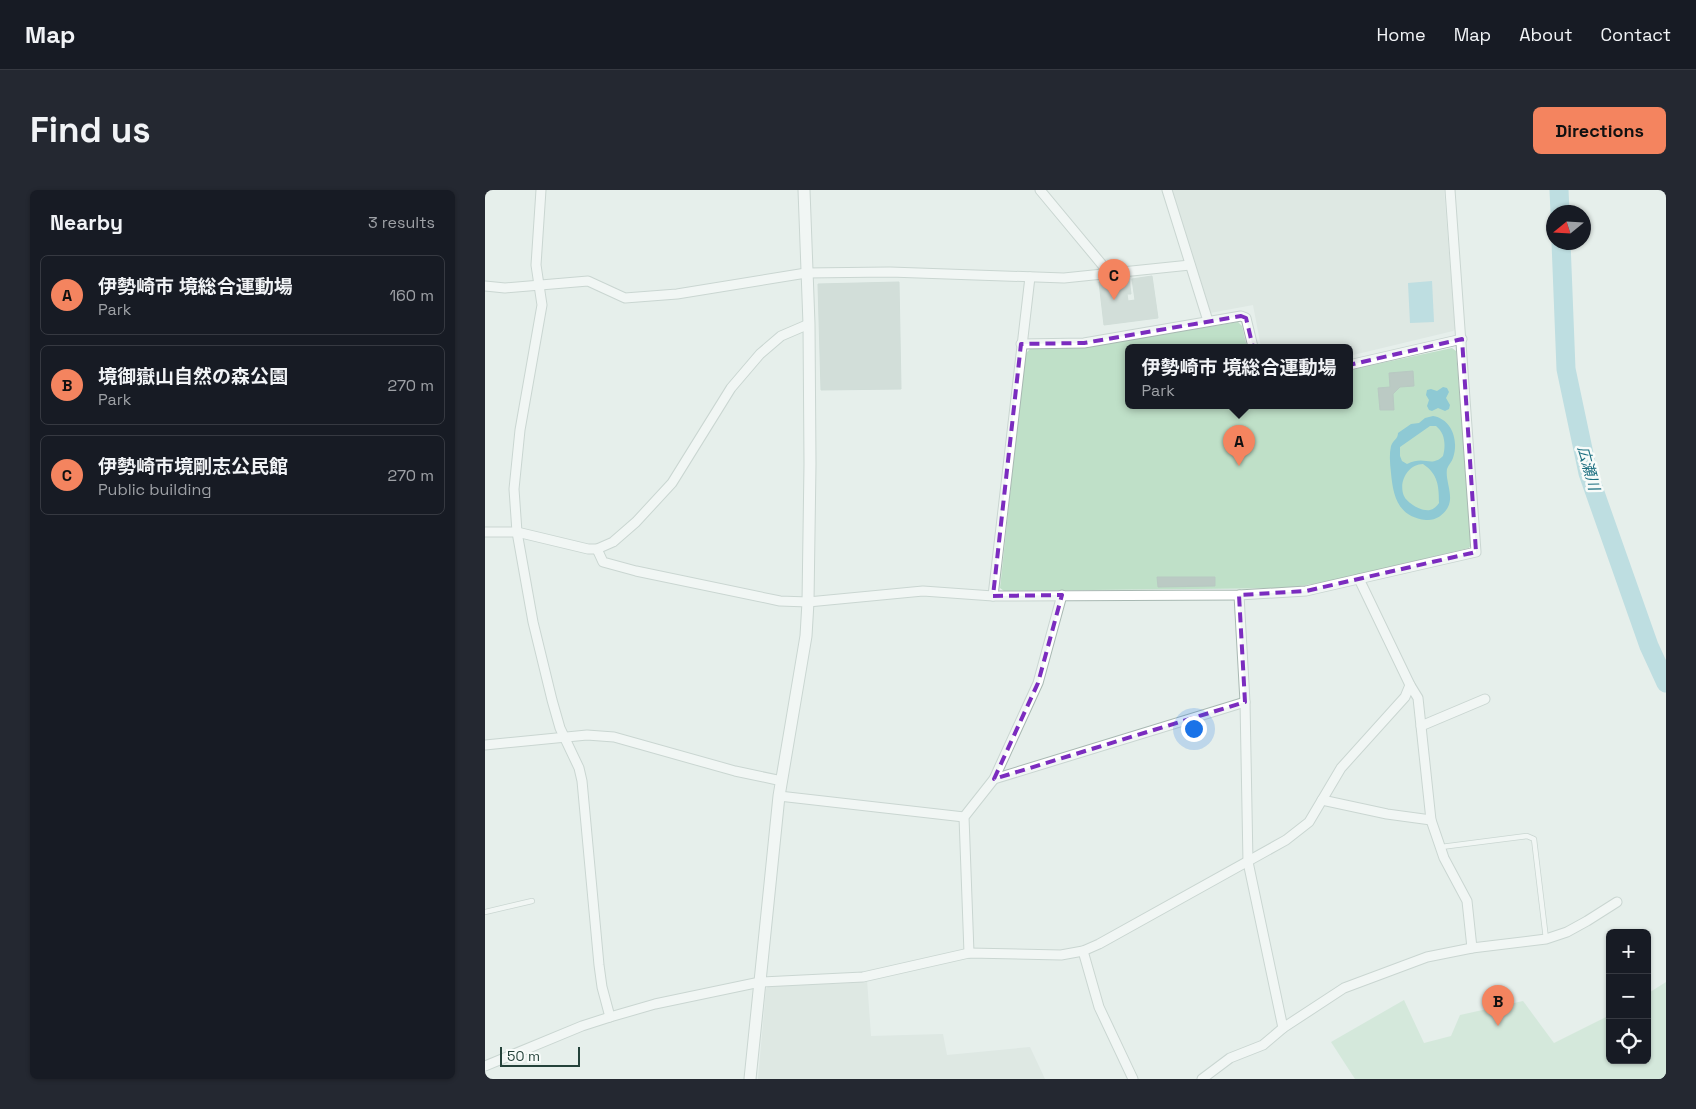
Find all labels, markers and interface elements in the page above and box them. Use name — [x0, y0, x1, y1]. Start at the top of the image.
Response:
text: Map — [25, 19, 75, 50]
text: Home — [1377, 23, 1426, 46]
text: Map — [1454, 23, 1491, 46]
text: About — [1519, 23, 1573, 46]
text: Contact — [1601, 23, 1671, 46]
button: Directions — [1533, 107, 1666, 154]
text: Find us — [30, 108, 151, 152]
north arrow — [1546, 205, 1591, 250]
text: Nearby — [50, 209, 123, 236]
text: 3 results — [368, 212, 435, 233]
pin: C — [1098, 259, 1130, 300]
text: 伊勢崎市 境総合運動場 — [98, 274, 293, 299]
text: A — [62, 285, 72, 306]
text: 160 m — [389, 285, 434, 306]
text: Park — [98, 299, 131, 320]
popup — [1125, 344, 1353, 409]
text: 伊勢崎市 境総合運動場 — [1142, 355, 1336, 380]
text: 境御嶽山自然の森公園 — [98, 364, 288, 389]
text: B — [62, 375, 72, 396]
text: 270 m — [387, 375, 434, 396]
text: Park — [1142, 380, 1175, 401]
text: Park — [98, 389, 131, 410]
pin: A — [1223, 425, 1255, 466]
water label: 広瀬川 — [1574, 444, 1605, 494]
text: 伊勢崎市境剛志公民館 — [98, 454, 288, 479]
text: C — [62, 465, 72, 486]
text: 270 m — [387, 465, 434, 486]
text: Public building — [98, 479, 211, 500]
your location — [1181, 716, 1207, 742]
map controls — [1606, 929, 1651, 1064]
button: + — [1606, 929, 1651, 974]
button: − — [1606, 974, 1651, 1019]
pin: B — [1482, 985, 1514, 1026]
button: locate — [1606, 1019, 1651, 1064]
scale bar — [500, 1044, 580, 1067]
text: 50 m — [507, 1047, 540, 1065]

